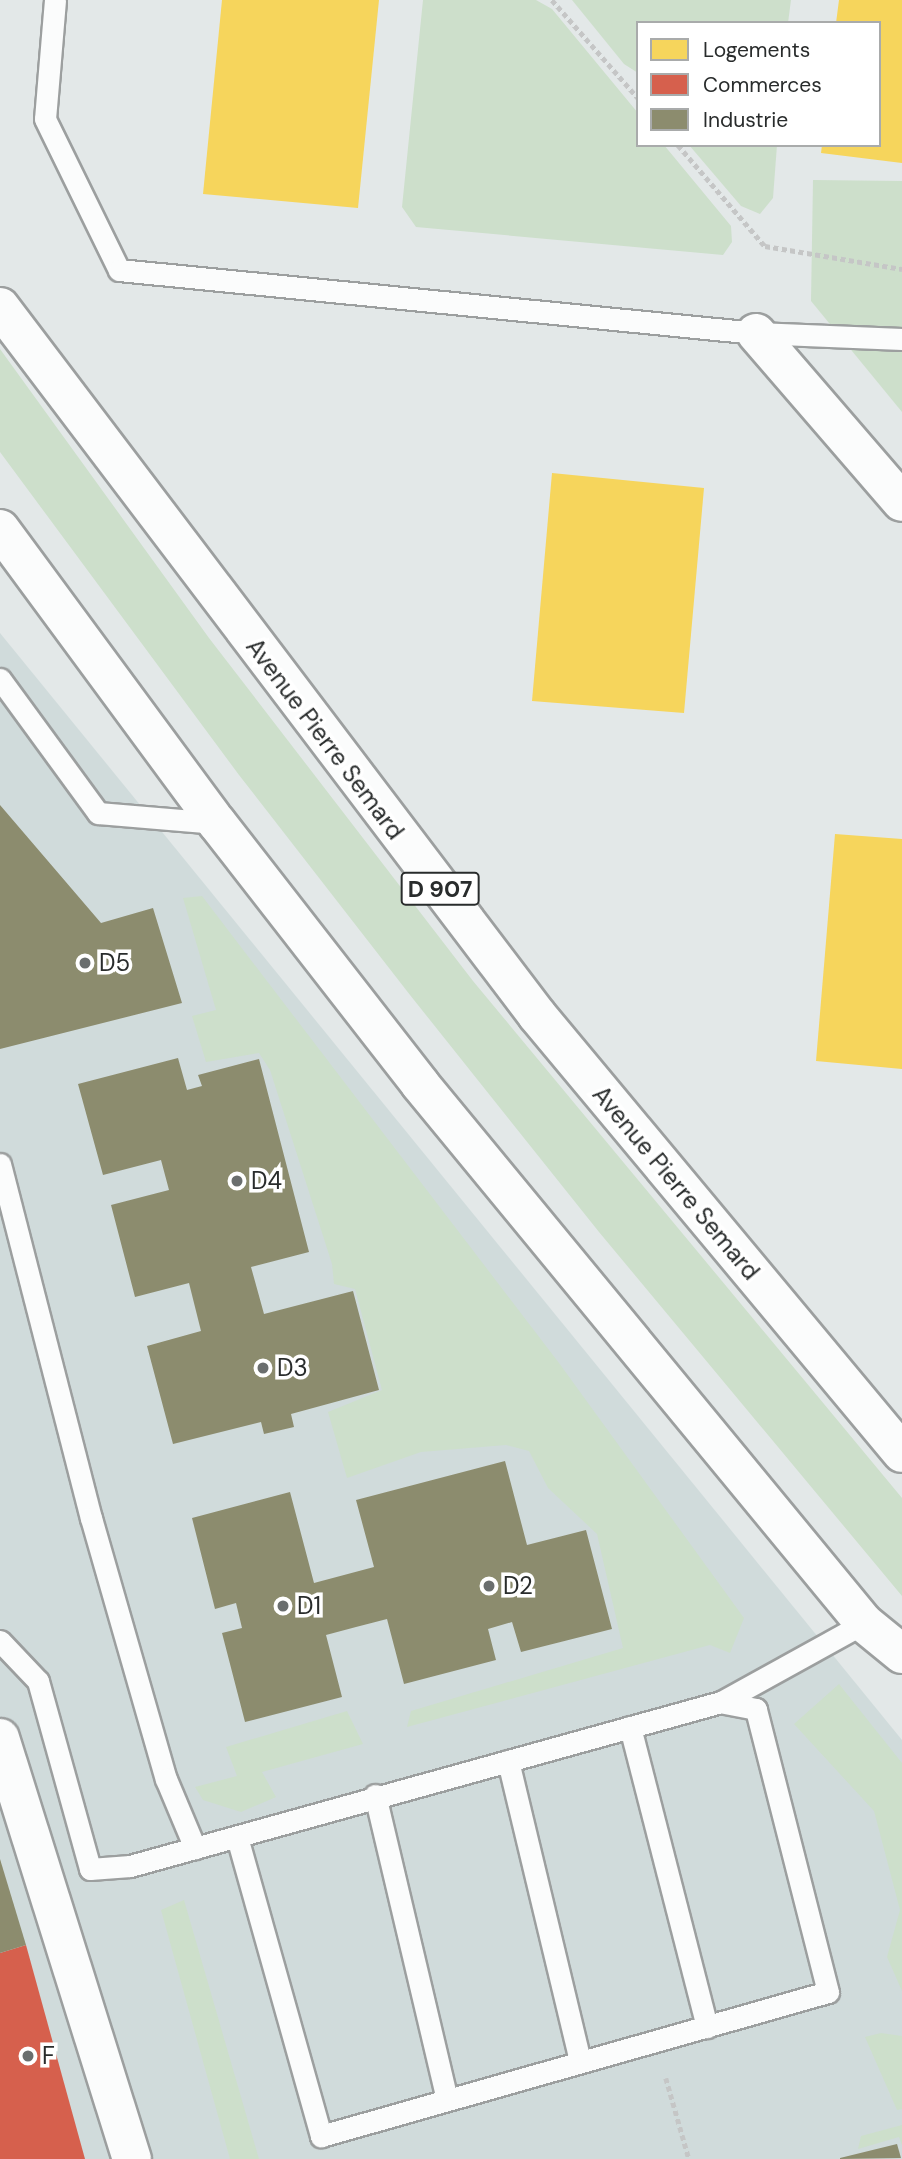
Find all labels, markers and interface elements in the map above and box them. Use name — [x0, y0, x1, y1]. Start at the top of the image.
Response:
legend — [636, 21, 881, 147]
text: Logements — [703, 36, 810, 64]
text: Commerces — [703, 71, 822, 99]
text: Industrie — [703, 106, 788, 134]
street label: Avenue Pierre Semard — [240, 633, 410, 845]
road number: D 907 — [400, 870, 480, 908]
place label: D5 — [99, 949, 130, 977]
marker: D5 — [77, 955, 93, 971]
street label: Avenue Pierre Semard — [587, 1080, 765, 1286]
place label: D4 — [251, 1167, 282, 1195]
marker: D4 — [229, 1173, 245, 1189]
place label: D3 — [277, 1354, 308, 1382]
marker: D3 — [255, 1360, 271, 1376]
place label: D2 — [503, 1572, 533, 1600]
marker: D2 — [481, 1578, 497, 1594]
place label: D1 — [297, 1592, 321, 1620]
marker: D1 — [275, 1598, 291, 1614]
place label: F — [42, 2042, 55, 2070]
marker: F — [20, 2048, 36, 2064]

